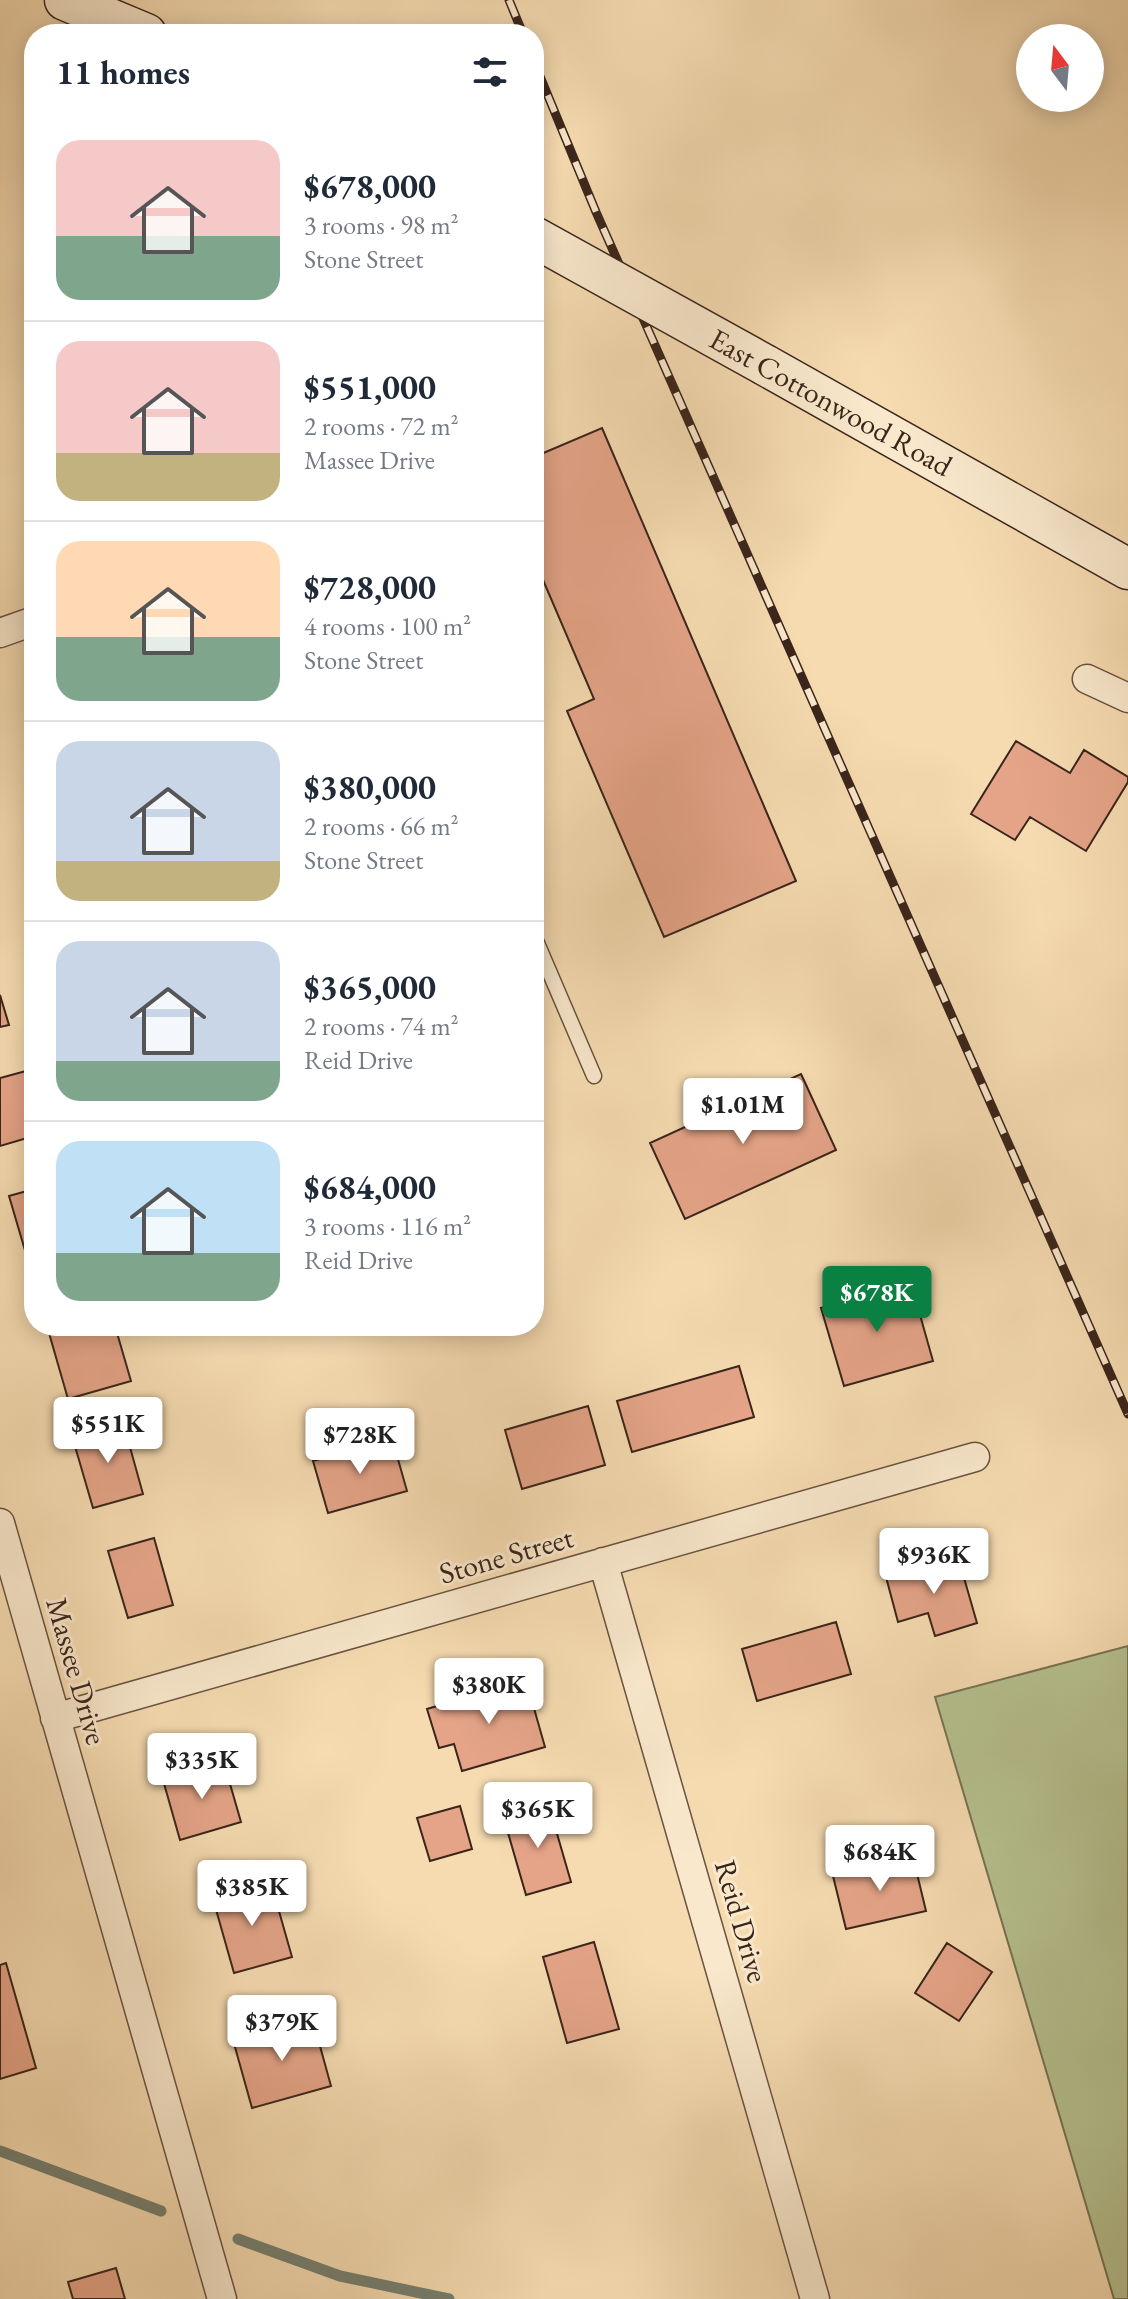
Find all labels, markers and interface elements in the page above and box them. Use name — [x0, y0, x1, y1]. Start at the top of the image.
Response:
north arrow — [1016, 24, 1104, 112]
map controls — [1016, 24, 1104, 112]
text: 11 homes — [56, 50, 190, 94]
icon: filters — [468, 50, 512, 94]
text: $678,000 — [304, 164, 436, 208]
icon: home — [120, 172, 216, 268]
text: 3 rooms · 98 m² — [304, 208, 459, 242]
text: Stone Street — [304, 242, 423, 276]
street label: East Cottonwood Road — [703, 319, 960, 485]
text: $551,000 — [304, 365, 436, 409]
icon: home — [120, 373, 216, 469]
text: 2 rooms · 72 m² — [304, 409, 459, 443]
text: Massee Drive — [304, 443, 435, 477]
text: $728,000 — [304, 565, 436, 609]
icon: home — [120, 573, 216, 669]
text: 4 rooms · 100 m² — [304, 609, 471, 643]
text: Stone Street — [304, 643, 423, 677]
text: $380,000 — [304, 765, 436, 809]
icon: home — [120, 773, 216, 869]
text: 2 rooms · 66 m² — [304, 809, 459, 843]
text: Stone Street — [304, 843, 423, 877]
text: $365,000 — [304, 965, 436, 1009]
icon: home — [120, 973, 216, 1069]
text: 2 rooms · 74 m² — [304, 1009, 459, 1043]
text: Reid Drive — [304, 1043, 413, 1077]
pin: $1.01M — [678, 1078, 808, 1146]
text: $1.01M — [701, 1087, 785, 1121]
text: $684,000 — [304, 1165, 436, 1209]
icon: home — [120, 1173, 216, 1269]
text: 3 rooms · 116 m² — [304, 1209, 471, 1243]
text: Reid Drive — [304, 1243, 413, 1277]
pin: $678K — [821, 1266, 933, 1334]
text: $678K — [840, 1275, 914, 1309]
pin: $551K — [52, 1397, 164, 1465]
text: $551K — [71, 1406, 145, 1440]
pin: $728K — [304, 1408, 416, 1476]
text: $728K — [323, 1417, 397, 1451]
street label: Stone Street — [434, 1517, 578, 1593]
pin: $936K — [878, 1528, 990, 1596]
text: $936K — [897, 1537, 971, 1571]
street label: Massee Drive — [37, 1593, 117, 1749]
pin: $380K — [433, 1658, 545, 1726]
text: $380K — [452, 1667, 526, 1701]
pin: $335K — [146, 1733, 258, 1801]
text: $335K — [165, 1742, 239, 1776]
pin: $365K — [482, 1782, 594, 1850]
text: $365K — [501, 1791, 575, 1825]
pin: $684K — [824, 1825, 936, 1893]
text: $684K — [843, 1834, 917, 1868]
street label: Reid Drive — [706, 1855, 778, 1987]
pin: $385K — [196, 1860, 308, 1928]
text: $385K — [215, 1869, 289, 1903]
pin: $379K — [226, 1995, 338, 2063]
text: $379K — [245, 2004, 319, 2038]

